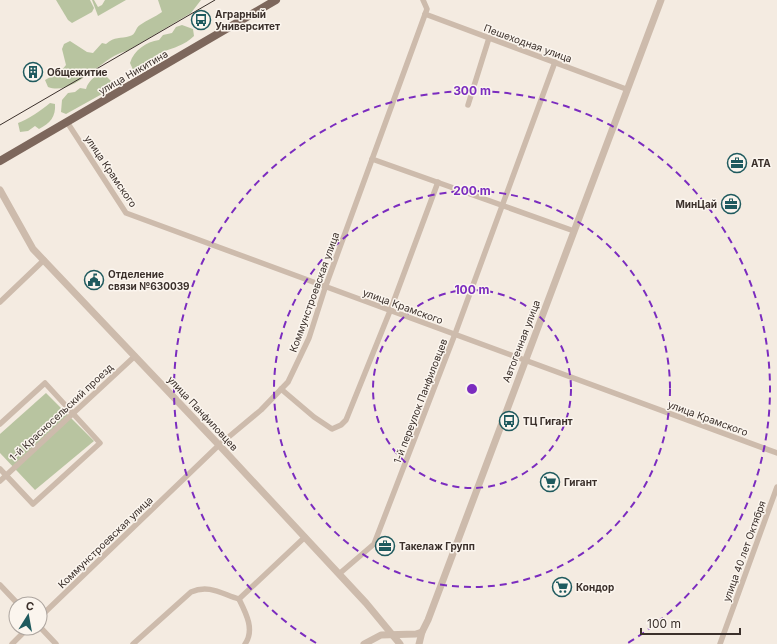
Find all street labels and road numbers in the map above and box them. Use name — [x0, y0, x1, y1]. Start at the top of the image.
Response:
street label: Пешеходная улица — [482, 21, 574, 65]
street label: улица Никитина — [96, 47, 170, 97]
street label: улица Крамского — [82, 133, 140, 209]
street label: Коммунстроевская улица — [287, 230, 341, 354]
street label: улица Крамского — [361, 286, 445, 326]
street label: Автогенная улица — [500, 298, 542, 384]
street label: 1-й переулок Панфиловцев — [391, 337, 449, 465]
street label: 1-й Красносельский проезд — [7, 361, 115, 463]
street label: улица Панфиловцев — [165, 373, 241, 453]
street label: улица Крамского — [666, 398, 750, 438]
street label: Коммунстроевская улица — [55, 494, 155, 590]
street label: улица 40 лет Октября — [720, 499, 768, 603]

